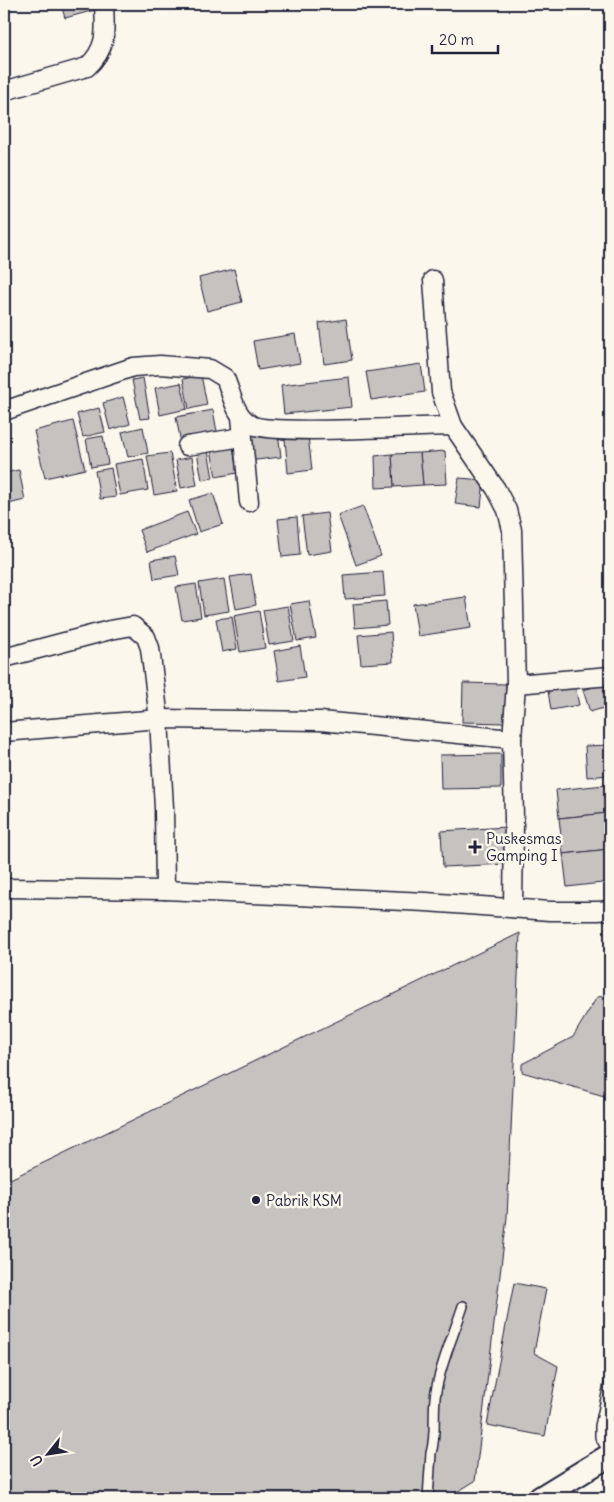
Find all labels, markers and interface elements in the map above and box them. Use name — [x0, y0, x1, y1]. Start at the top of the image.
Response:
scale bar — [432, 22, 498, 54]
text: 20 m — [439, 30, 474, 49]
place label: Puskesmas Gamping I — [486, 829, 562, 865]
marker: Puskesmas Gamping I — [468, 840, 482, 854]
place label: Pabrik KSM — [266, 1191, 342, 1210]
marker: Pabrik KSM — [250, 1194, 262, 1206]
north arrow — [22, 1430, 72, 1480]
text: U — [27, 1452, 47, 1469]

